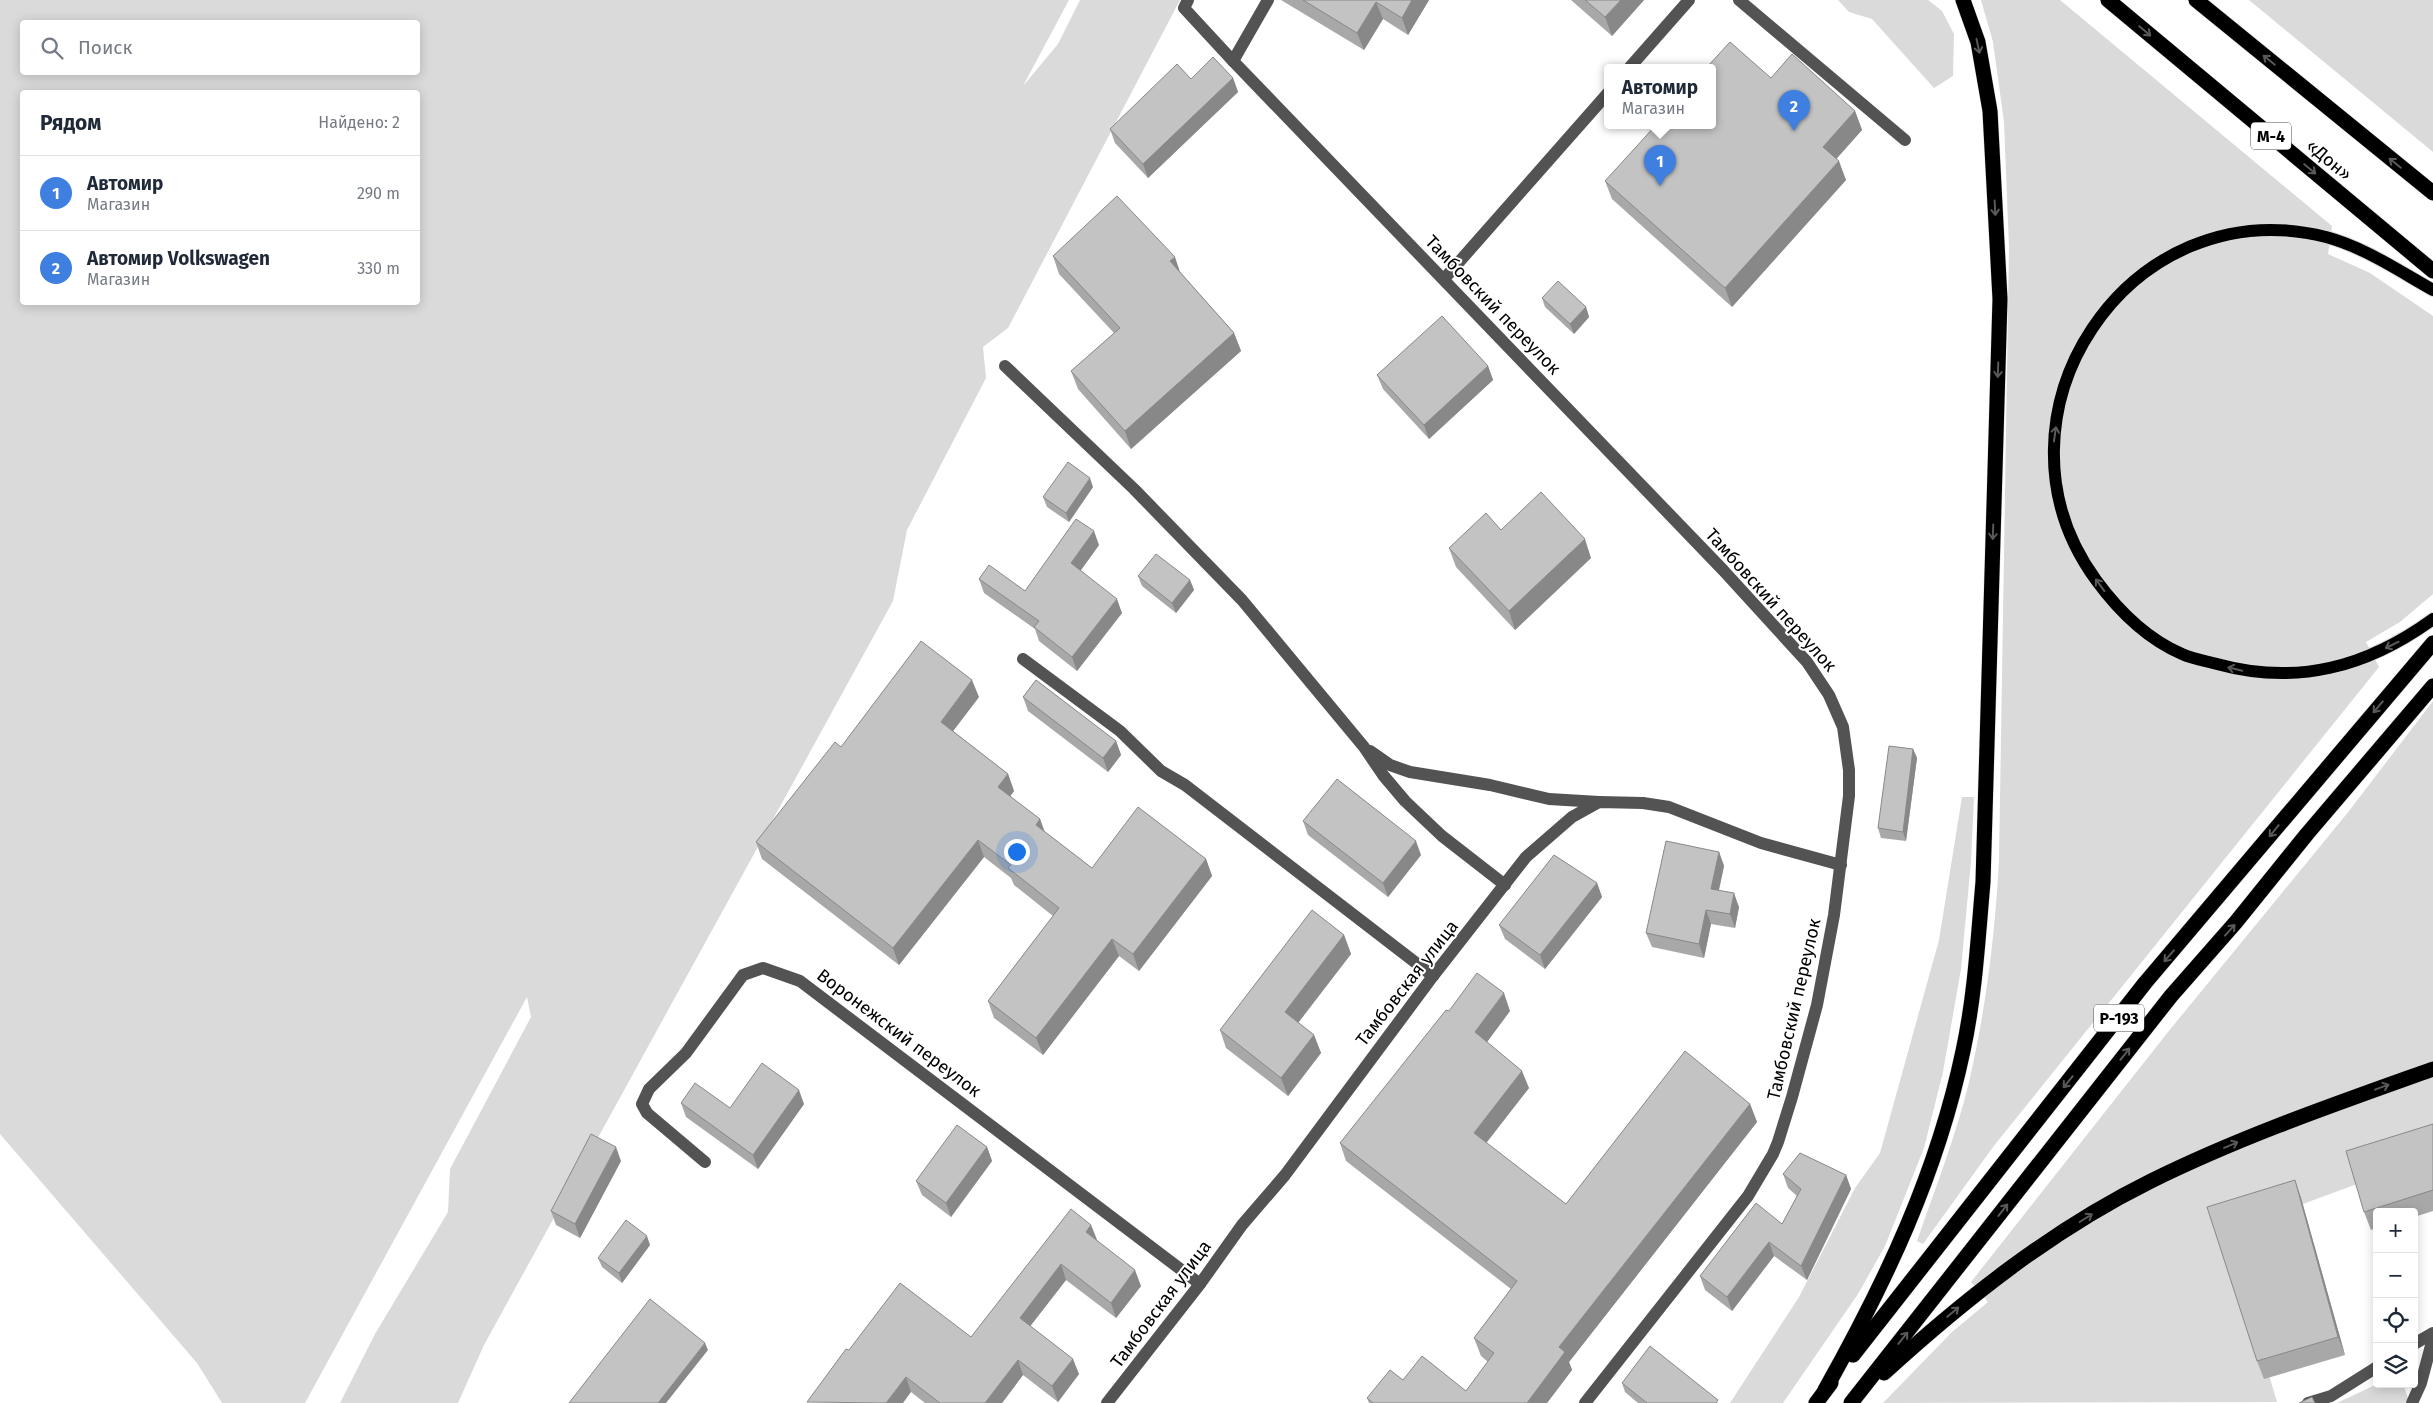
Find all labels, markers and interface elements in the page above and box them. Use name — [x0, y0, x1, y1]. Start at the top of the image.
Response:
search box — [20, 20, 420, 75]
one-way arrow — [2139, 26, 2152, 37]
icon: search — [38, 34, 66, 62]
text: Поиск — [78, 36, 132, 59]
one-way arrow — [1974, 38, 1983, 54]
one-way arrow — [2263, 55, 2276, 66]
popup — [1604, 64, 1716, 129]
text: Автомир — [1622, 76, 1698, 99]
pin: 2 — [1778, 90, 1810, 131]
text: Магазин — [1622, 99, 1685, 118]
text: Рядом — [40, 110, 101, 136]
text: Найдено: 2 — [318, 113, 400, 132]
road number: М-4 — [2251, 122, 2291, 150]
street label: «Дон» — [2302, 135, 2356, 185]
pin: 1 — [1644, 145, 1676, 186]
one-way arrow — [2389, 157, 2402, 168]
one-way arrow — [2304, 163, 2317, 175]
text: Автомир — [87, 172, 163, 195]
text: 1 — [52, 184, 60, 203]
text: 290 m — [357, 184, 400, 203]
text: Магазин — [87, 195, 150, 214]
one-way arrow — [1991, 199, 2000, 215]
street label: Тамбовский переулок — [1421, 231, 1566, 380]
text: Автомир Volkswagen — [87, 247, 270, 270]
text: 2 — [52, 259, 60, 278]
text: 330 m — [357, 259, 400, 278]
text: Магазин — [87, 270, 150, 289]
one-way arrow — [1993, 362, 2003, 378]
one-way arrow — [2050, 427, 2060, 443]
street label: Тамбовский переулок — [1701, 524, 1842, 677]
one-way arrow — [1989, 524, 1998, 540]
one-way arrow — [2095, 579, 2105, 593]
one-way arrow — [2385, 641, 2400, 650]
one-way arrow — [2227, 663, 2243, 673]
one-way arrow — [2373, 700, 2384, 713]
one-way arrow — [2268, 824, 2279, 837]
your location — [1004, 839, 1030, 865]
street label: Тамбовская улица — [1351, 916, 1463, 1050]
street label: Тамбовский переулок — [1762, 916, 1826, 1102]
one-way arrow — [2224, 923, 2235, 936]
one-way arrow — [2164, 949, 2175, 962]
street label: Воронежский переулок — [813, 964, 986, 1102]
road number: Р-193 — [2094, 1004, 2144, 1032]
one-way arrow — [2119, 1048, 2130, 1061]
one-way arrow — [2062, 1076, 2073, 1089]
one-way arrow — [2374, 1082, 2390, 1091]
one-way arrow — [2223, 1139, 2238, 1149]
one-way arrow — [1998, 1204, 2009, 1217]
map controls — [2373, 1208, 2418, 1388]
button: + — [2373, 1208, 2418, 1253]
one-way arrow — [2078, 1213, 2092, 1223]
street label: Тамбовская улица — [1106, 1236, 1216, 1372]
button: − — [2373, 1253, 2418, 1298]
button: locate — [2373, 1298, 2418, 1343]
one-way arrow — [1946, 1306, 1959, 1317]
one-way arrow — [1897, 1331, 1908, 1344]
button: layers — [2373, 1343, 2418, 1388]

